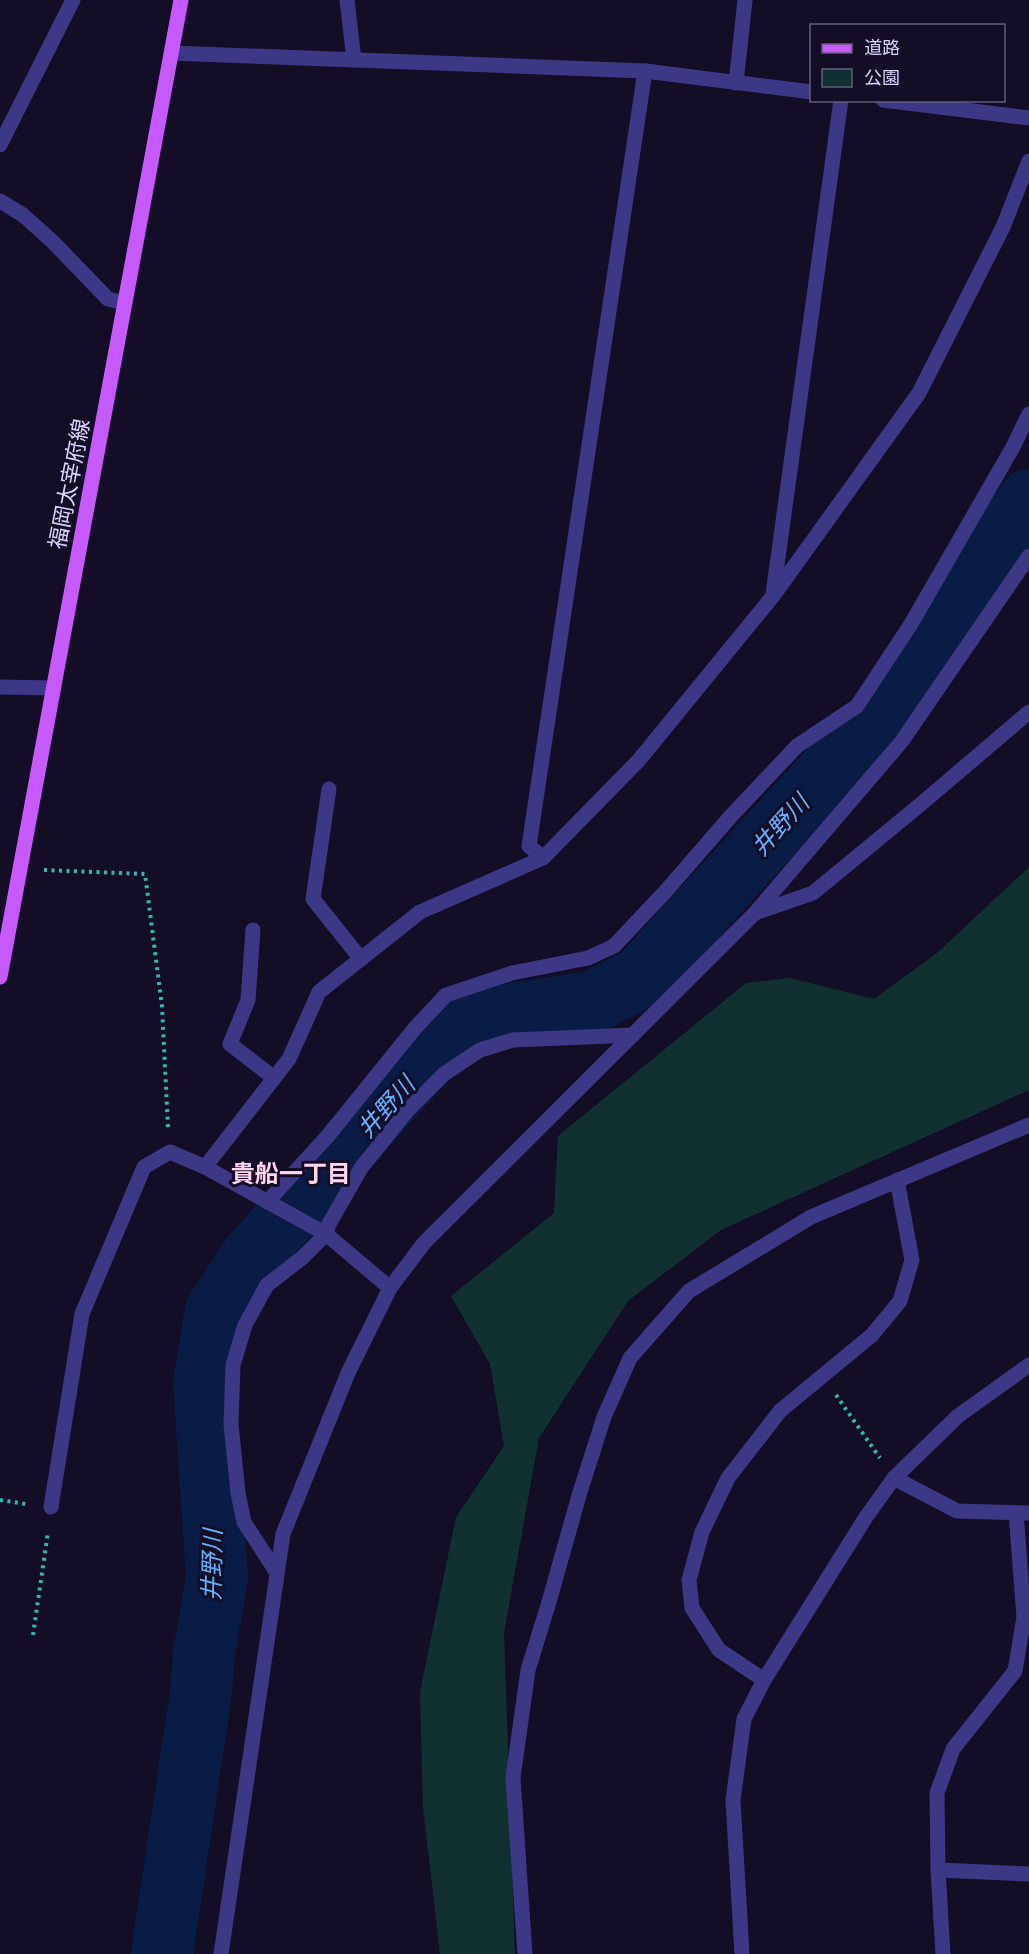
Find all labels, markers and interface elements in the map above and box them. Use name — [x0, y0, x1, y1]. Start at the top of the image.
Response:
legend — [810, 24, 1005, 102]
text: 道路 — [864, 35, 900, 61]
text: 公園 — [864, 65, 900, 91]
street label: 福岡太宰府線 — [41, 416, 97, 552]
water label: 井野川 — [743, 784, 819, 863]
water label: 井野川 — [349, 1066, 425, 1145]
district label: 貴船一丁目 — [231, 1156, 351, 1191]
water label: 井野川 — [194, 1526, 230, 1601]

